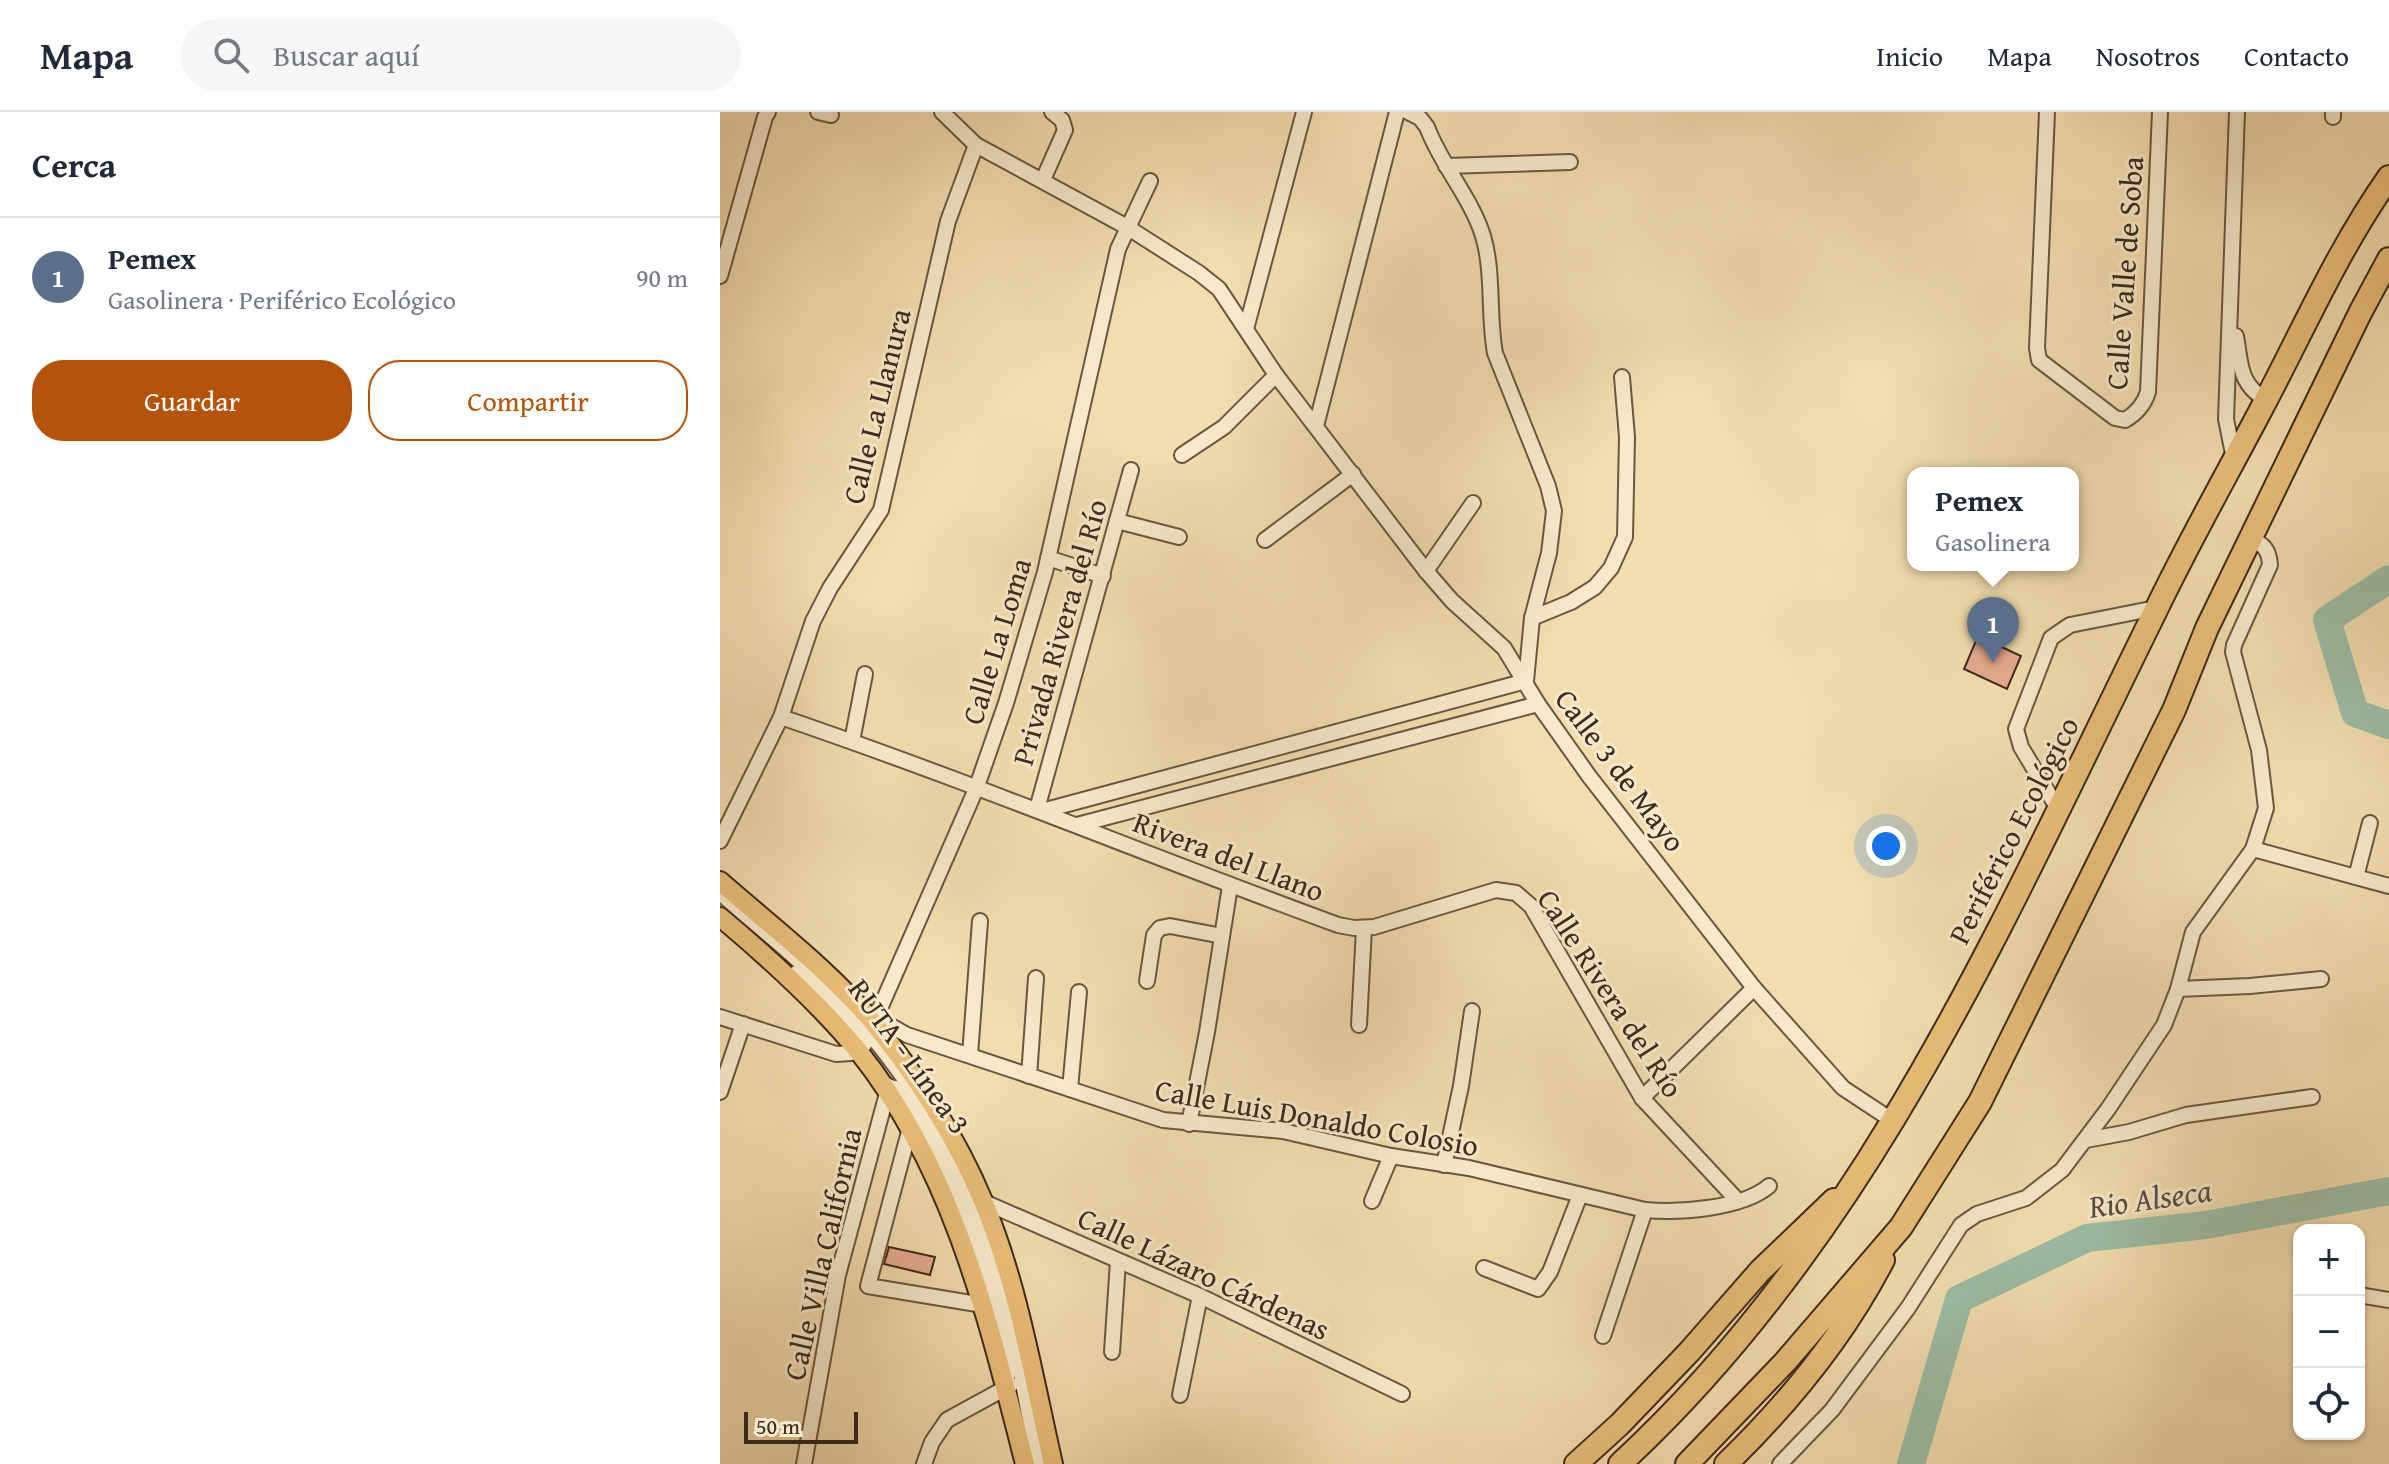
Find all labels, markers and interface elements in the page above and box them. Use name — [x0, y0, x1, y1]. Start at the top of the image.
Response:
search box — [181, 19, 741, 91]
text: Mapa — [40, 27, 133, 83]
icon: search — [209, 33, 253, 77]
text: Buscar aquí — [273, 33, 420, 77]
text: Inicio — [1876, 35, 1943, 76]
text: Mapa — [1987, 35, 2052, 76]
text: Nosotros — [2096, 35, 2200, 76]
text: Contacto — [2244, 35, 2349, 76]
text: Cerca — [32, 140, 116, 189]
street label: Calle Valle de Soba — [2094, 155, 2154, 391]
text: Pemex — [108, 236, 196, 280]
text: 1 — [51, 258, 65, 297]
text: 90 m — [636, 258, 688, 297]
text: Gasolinera · Periférico Ecológico — [108, 280, 456, 319]
street label: Calle La Llanura — [830, 304, 922, 508]
button: Guardar — [32, 360, 352, 441]
button: Compartir — [368, 360, 688, 441]
popup — [1907, 467, 2079, 571]
text: Pemex — [1935, 478, 2023, 522]
street label: Privada Rivera del Río — [1000, 494, 1118, 770]
text: Gasolinera — [1935, 522, 2051, 561]
street label: Calle La Loma — [950, 552, 1042, 730]
pin: 1 — [1967, 597, 2019, 663]
street label: Calle 3 de Mayo — [1545, 679, 1697, 861]
street label: Periférico Ecológico — [1937, 709, 2089, 951]
street label: Rivera del Llano — [1127, 799, 1331, 913]
your location — [1866, 826, 1906, 866]
street label: Calle Rivera del Río — [1527, 880, 1695, 1106]
street label: RUTA - Línea 3 — [838, 969, 982, 1143]
street label: Calle Luis Donaldo Colosio — [1152, 1067, 1482, 1167]
street label: Calle Villa California — [772, 1123, 872, 1385]
water label: Rio Alseca — [2085, 1166, 2215, 1230]
street label: Calle Lázaro Cárdenas — [1071, 1195, 1337, 1351]
map controls — [2293, 1224, 2365, 1440]
button: + — [2293, 1224, 2365, 1296]
button: − — [2293, 1296, 2365, 1368]
button: locate — [2293, 1368, 2365, 1440]
scale bar — [744, 1408, 858, 1444]
text: 50 m — [756, 1410, 800, 1442]

